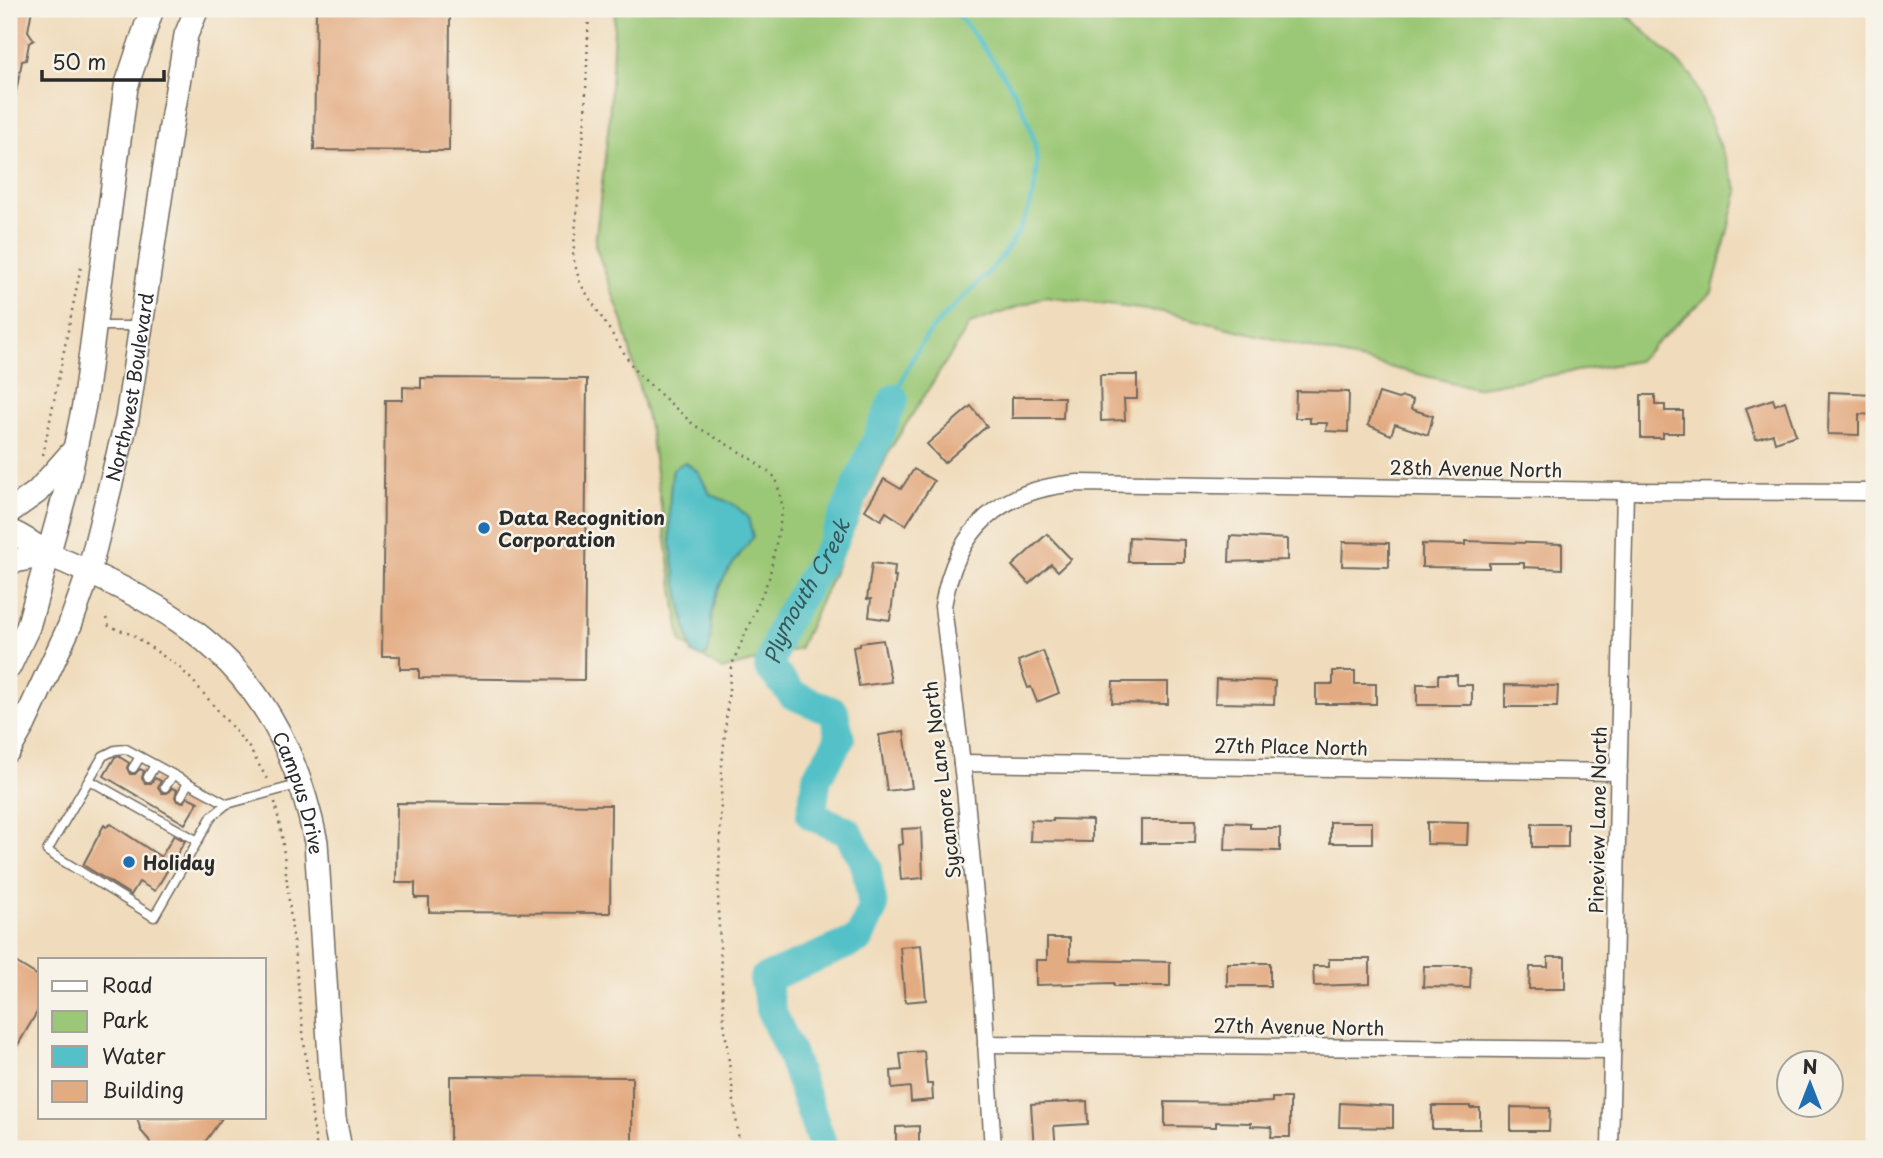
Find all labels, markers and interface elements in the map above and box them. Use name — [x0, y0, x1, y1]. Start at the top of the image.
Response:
scale bar — [42, 38, 164, 82]
text: 50 m — [52, 45, 106, 77]
street label: Northwest Boulevard — [98, 290, 160, 484]
street label: 28th Avenue North — [1389, 452, 1563, 484]
place label: Data Recognition Corporation — [498, 503, 665, 553]
water label: Plymouth Creek — [755, 512, 858, 668]
marker: Data Recognition Corporation — [476, 520, 492, 536]
street label: Sycamore Lane North — [915, 680, 967, 880]
street label: Campus Drive — [266, 726, 331, 855]
street label: Pineview Lane North — [1581, 726, 1613, 914]
street label: 27th Place North — [1214, 731, 1368, 761]
place label: Holiday — [143, 848, 215, 876]
marker: Holiday — [121, 854, 137, 870]
legend — [38, 958, 266, 1120]
text: Road — [102, 968, 153, 1000]
text: Park — [102, 1003, 149, 1035]
street label: 27th Avenue North — [1213, 1011, 1385, 1041]
text: Water — [102, 1039, 166, 1071]
north arrow — [1774, 1050, 1844, 1120]
text: N — [1802, 1052, 1818, 1080]
text: Building — [102, 1073, 184, 1105]

